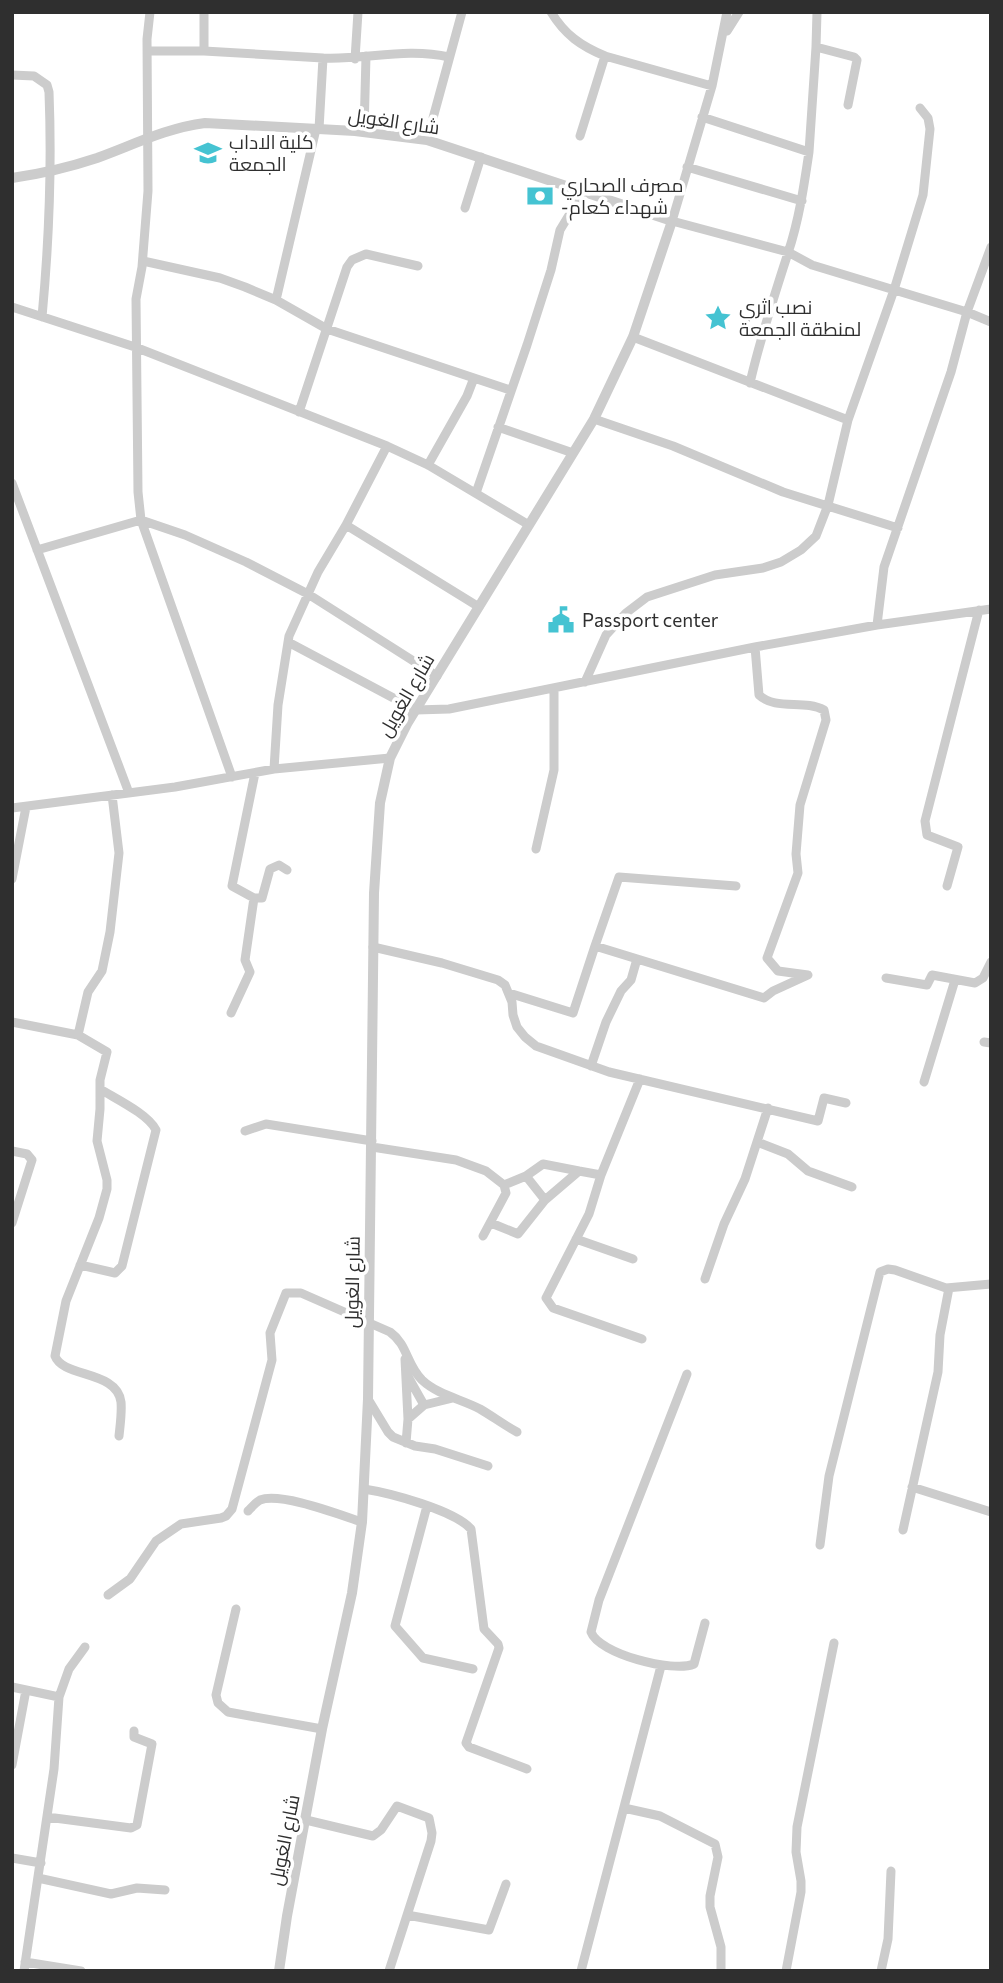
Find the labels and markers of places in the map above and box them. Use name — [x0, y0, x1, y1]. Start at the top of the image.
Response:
place label: كلية اﻻداب الجمعة — [229, 130, 314, 175]
school or university icon: كلية اﻻداب الجمعة — [193, 138, 223, 168]
place label: مصرف الصحاري -شهداء كعام — [561, 173, 683, 221]
bank icon: مصرف الصحاري -شهداء كعام — [525, 181, 555, 211]
place label: نصب اثري لمنطقة الجمعة — [739, 295, 861, 340]
place icon: نصب اثري لمنطقة الجمعة — [703, 303, 733, 333]
public building icon: Passport center — [546, 605, 576, 635]
place label: Passport center — [582, 608, 719, 631]

